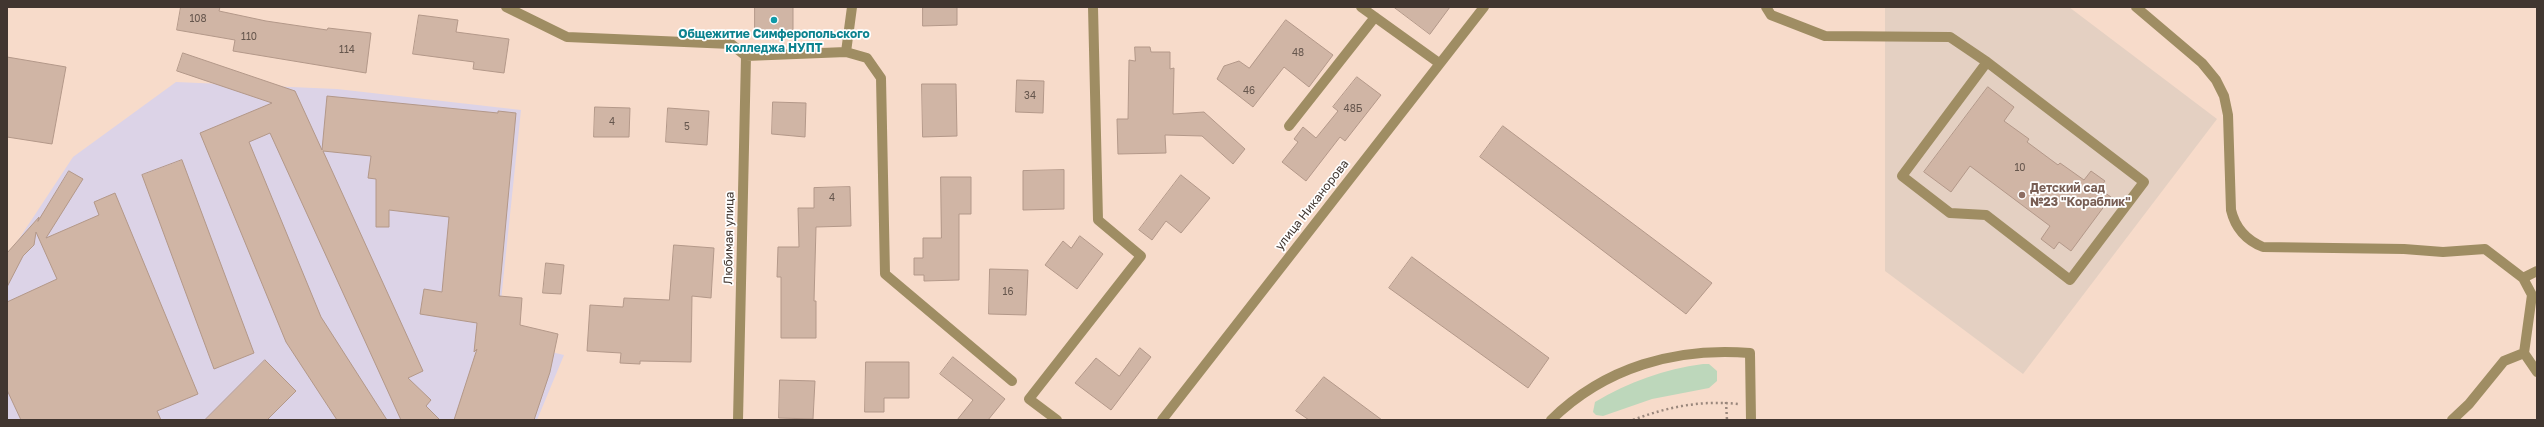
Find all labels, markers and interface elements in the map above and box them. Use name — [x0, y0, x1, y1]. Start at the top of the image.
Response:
house number: 108 — [189, 13, 207, 25]
marker: Общежитие Симферопольского колледжа НУПТ — [769, 15, 779, 25]
place label: Общежитие Симферопольского колледжа НУПТ — [678, 27, 870, 55]
house number: 110 — [241, 31, 257, 43]
house number: 114 — [339, 44, 355, 56]
house number: 48 — [1292, 47, 1304, 59]
house number: 46 — [1243, 85, 1255, 97]
house number: 34 — [1024, 90, 1036, 102]
house number: 48Б — [1344, 103, 1362, 115]
house number: 4 — [609, 116, 615, 128]
house number: 5 — [684, 121, 690, 133]
street label: улица Никанорова — [1272, 157, 1352, 253]
house number: 10 — [2014, 162, 2026, 174]
place label: Детский сад №23 "Кораблик" — [2030, 181, 2131, 209]
marker: Детский сад №23 "Кораблик" — [2017, 190, 2027, 200]
street label: Любимая улица — [721, 192, 737, 284]
house number: 4 — [829, 192, 835, 204]
house number: 16 — [1003, 286, 1013, 298]

